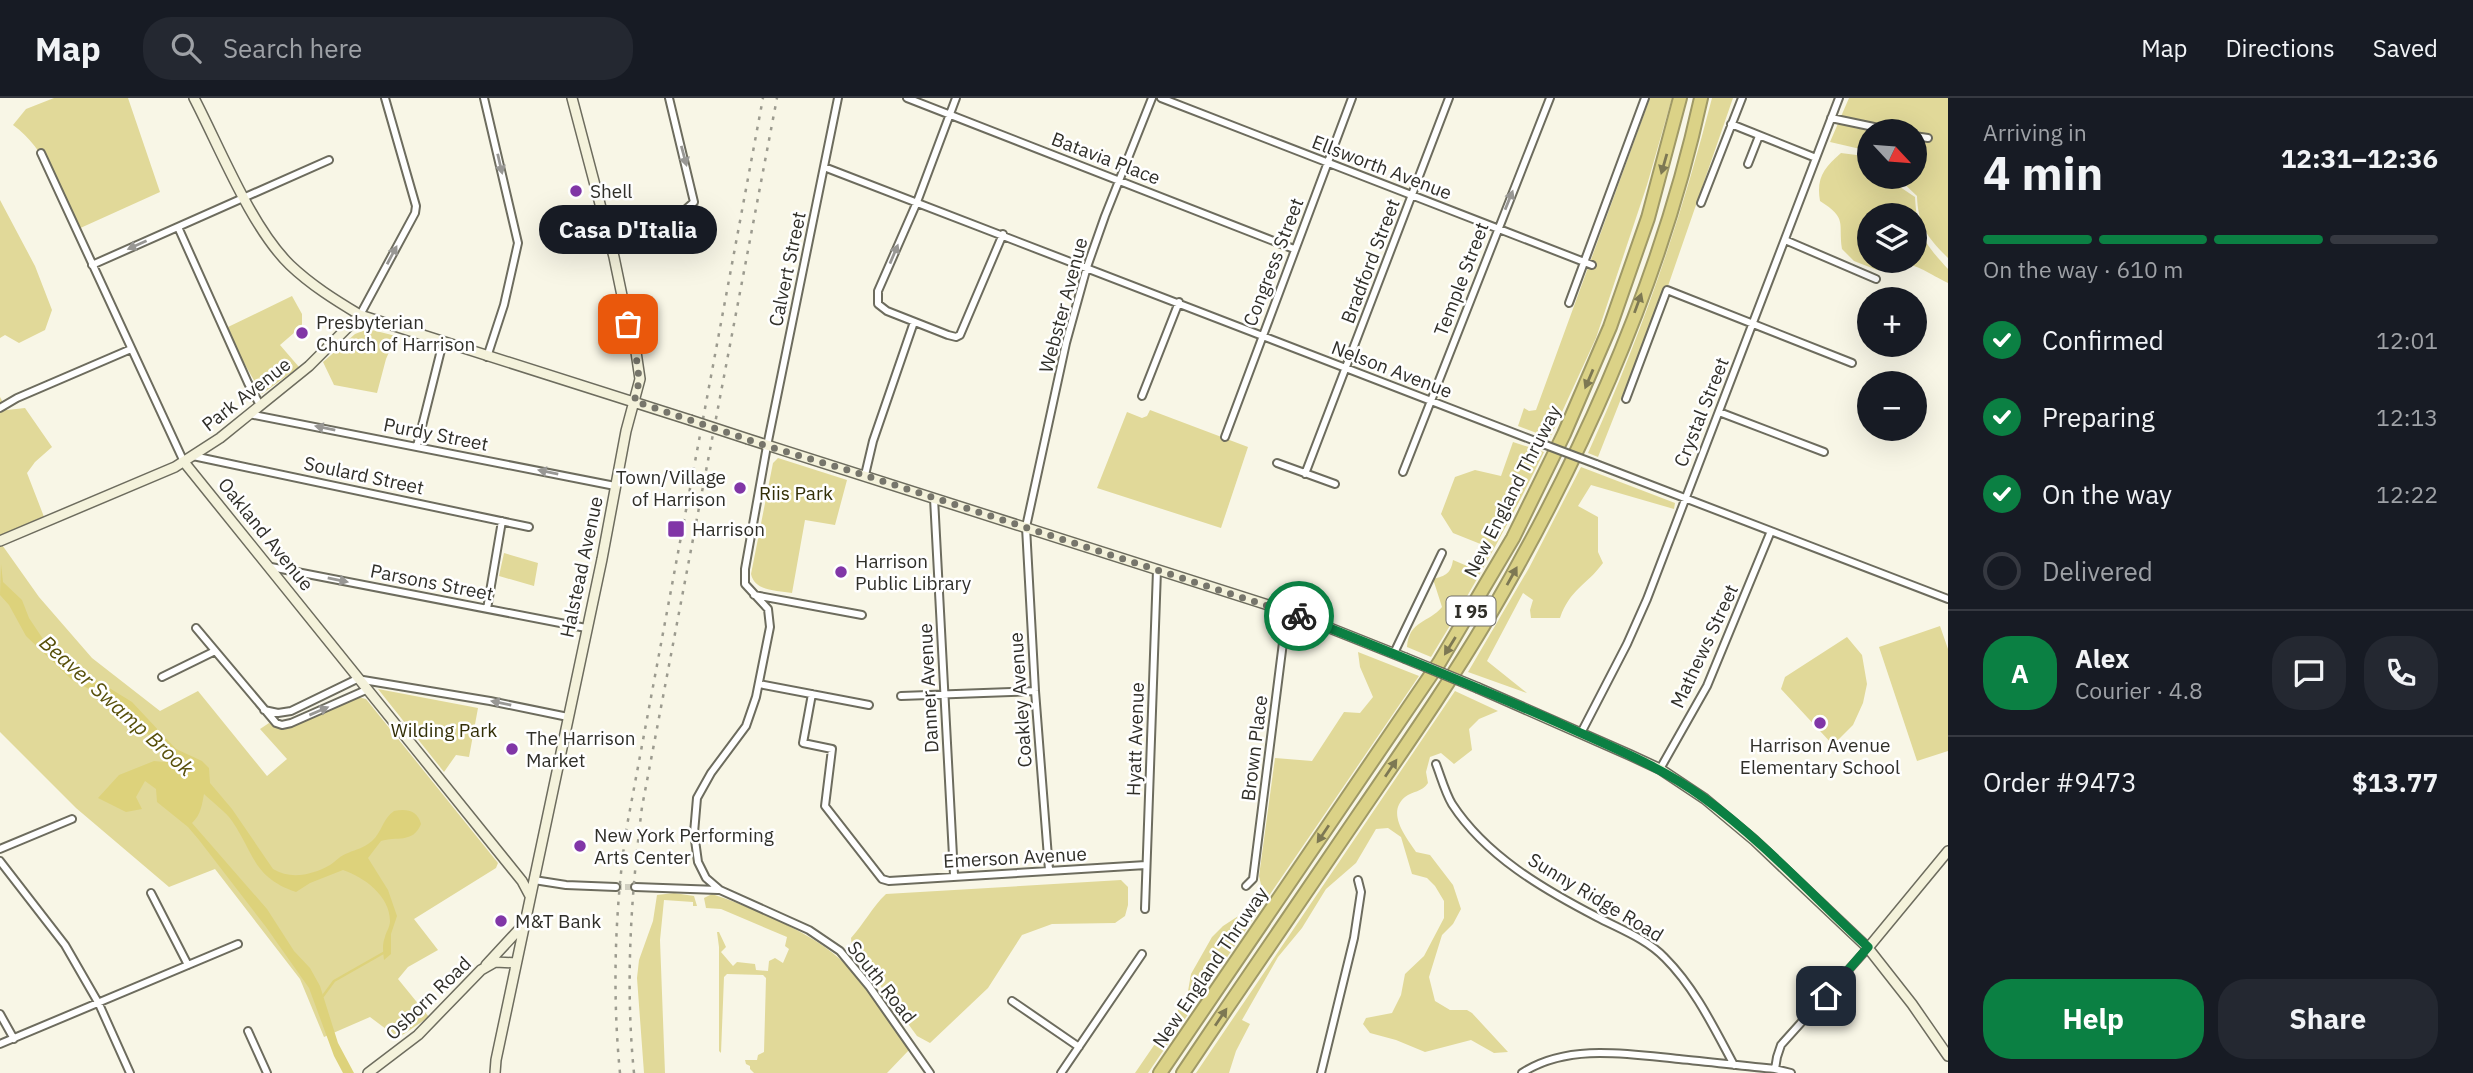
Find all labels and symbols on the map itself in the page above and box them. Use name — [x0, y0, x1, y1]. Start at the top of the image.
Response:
north arrow — [1857, 119, 1927, 189]
street label: Batavia Place — [1048, 126, 1164, 190]
street label: Ellsworth Avenue — [1309, 129, 1455, 205]
one-way arrow — [679, 145, 690, 167]
one-way arrow — [495, 153, 506, 175]
one-way arrow — [1658, 154, 1668, 175]
place label: Shell — [590, 179, 633, 203]
marker: Shell — [568, 183, 584, 199]
one-way arrow — [1503, 190, 1514, 211]
street label: Congress Street — [1238, 194, 1308, 330]
street label: Bradford Street — [1335, 195, 1405, 327]
callout: Casa D'Italia — [539, 205, 717, 254]
street label: Calvert Street — [763, 209, 811, 329]
street label: Temple Street — [1428, 219, 1494, 339]
street label: Webster Avenue — [1033, 235, 1093, 375]
one-way arrow — [127, 239, 147, 251]
one-way arrow — [889, 243, 900, 264]
one-way arrow — [386, 245, 398, 265]
one-way arrow — [1633, 292, 1644, 313]
pin — [598, 294, 658, 354]
place label: Presbyterian Church of Harrison — [316, 310, 475, 356]
marker: Presbyterian Church of Harrison — [294, 325, 310, 341]
street label: Nelson Avenue — [1328, 335, 1456, 403]
street label: Park Avenue — [197, 352, 295, 436]
street label: Crystal Street — [1668, 354, 1734, 470]
one-way arrow — [1583, 369, 1595, 389]
street label: New England Thruway — [1458, 401, 1566, 581]
street label: Purdy Street — [382, 412, 490, 456]
one-way arrow — [314, 422, 336, 433]
street label: Soulard Street — [302, 451, 426, 499]
place label: Town/Village of Harrison — [616, 465, 726, 511]
one-way arrow — [537, 467, 559, 478]
street label: Oakland Avenue — [213, 473, 319, 595]
marker: Town/Village of Harrison — [732, 480, 748, 496]
park label: Riis Park — [759, 481, 833, 505]
street label: Halstead Avenue — [554, 494, 608, 640]
place label: Harrison — [692, 517, 765, 541]
marker: Harrison — [666, 519, 686, 539]
place label: Harrison Public Library — [855, 549, 972, 595]
street label: Parsons Street — [368, 558, 496, 606]
marker: Harrison Public Library — [833, 564, 849, 580]
one-way arrow — [1506, 566, 1518, 585]
one-way arrow — [327, 575, 349, 586]
street label: Mathews Street — [1665, 580, 1743, 712]
courier — [1264, 581, 1334, 651]
road number: I 95 — [1446, 597, 1496, 626]
street label: Danner Avenue — [913, 623, 943, 753]
water label: Beaver Swamp Brook — [34, 628, 201, 782]
street label: Coakley Avenue — [1003, 632, 1037, 768]
one-way arrow — [1444, 636, 1457, 655]
street label: Hyatt Avenue — [1121, 682, 1149, 796]
street label: Brown Place — [1236, 694, 1272, 802]
one-way arrow — [490, 697, 512, 708]
one-way arrow — [308, 705, 329, 716]
marker: Harrison Avenue Elementary School — [1812, 715, 1828, 731]
park label: Wilding Park — [391, 718, 497, 742]
place label: The Harrison Market — [526, 726, 636, 772]
place label: Harrison Avenue Elementary School — [1740, 733, 1900, 779]
marker: The Harrison Market — [504, 741, 520, 757]
one-way arrow — [1384, 758, 1397, 778]
place label: New York Performing Arts Center — [594, 823, 774, 869]
one-way arrow — [1317, 825, 1330, 844]
marker: New York Performing Arts Center — [572, 838, 588, 854]
street label: Emerson Avenue — [943, 841, 1087, 873]
street label: Sunny Ridge Road — [1524, 847, 1668, 947]
street label: New England Thruway — [1147, 881, 1273, 1052]
place label: M&T Bank — [515, 909, 601, 933]
marker: M&T Bank — [493, 913, 509, 929]
street label: South Road — [842, 936, 922, 1028]
street label: Osborn Road — [380, 951, 476, 1045]
pin — [1796, 966, 1856, 1026]
one-way arrow — [1214, 1008, 1228, 1026]

